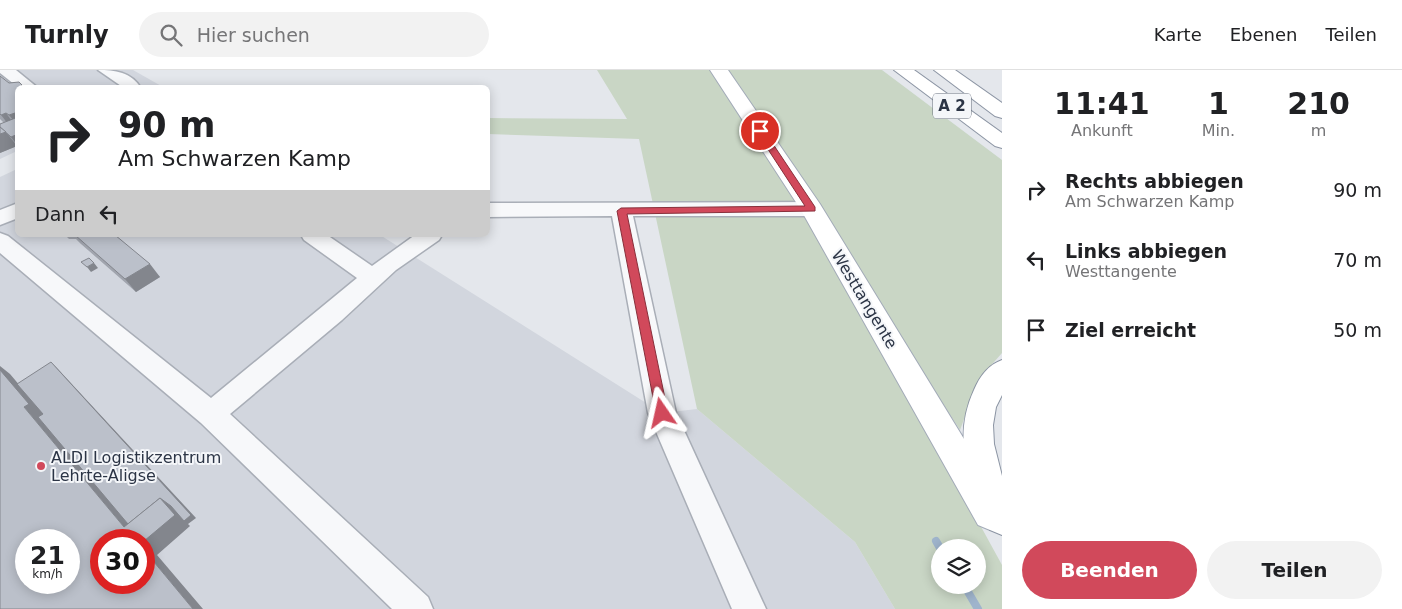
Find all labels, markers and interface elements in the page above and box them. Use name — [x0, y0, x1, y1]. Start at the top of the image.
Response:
search box — [139, 12, 489, 57]
text: Turnly — [25, 21, 109, 49]
icon: search — [157, 21, 185, 49]
text: Hier suchen — [197, 24, 310, 46]
text: Karte — [1154, 24, 1202, 45]
text: Ebenen — [1230, 24, 1298, 45]
text: Teilen — [1326, 24, 1377, 45]
text: 11:41 — [1054, 86, 1150, 121]
text: 1 — [1208, 86, 1229, 121]
text: 210 — [1287, 86, 1350, 121]
road number: A 2 — [933, 94, 971, 118]
icon: right — [35, 105, 100, 170]
text: 90 m — [118, 105, 215, 145]
pin — [739, 110, 781, 152]
icon: arrive — [746, 117, 774, 145]
text: Ankunft — [1071, 121, 1133, 140]
text: Min. — [1202, 121, 1235, 140]
text: m — [1311, 121, 1326, 140]
text: Am Schwarzen Kamp — [118, 146, 351, 171]
text: Rechts abbiegen — [1065, 170, 1244, 192]
icon: right — [1022, 176, 1050, 204]
text: 90 m — [1333, 179, 1382, 201]
text: Am Schwarzen Kamp — [1065, 192, 1234, 211]
icon: left — [95, 200, 123, 228]
text: Dann — [35, 203, 85, 225]
text: Links abbiegen — [1065, 240, 1227, 262]
street label: Westtangente — [828, 246, 902, 352]
icon: left — [1022, 246, 1050, 274]
text: 70 m — [1333, 249, 1382, 271]
text: Westtangente — [1065, 262, 1177, 281]
icon: arrive — [1022, 316, 1050, 344]
text: Ziel erreicht — [1065, 319, 1196, 341]
text: 50 m — [1333, 319, 1382, 341]
position arrow — [635, 386, 687, 438]
place label: ALDI Logistikzentrum Lehrte-Aligse — [51, 448, 221, 485]
marker: ALDI Logistikzentrum Lehrte-Aligse — [35, 460, 47, 472]
speed limit sign: 30 — [90, 529, 155, 594]
map controls — [931, 539, 986, 594]
button: layers — [931, 539, 986, 594]
text: 21 — [30, 541, 65, 570]
button: Beenden — [1022, 541, 1197, 599]
button: Teilen — [1207, 541, 1382, 599]
text: km/h — [32, 567, 63, 581]

